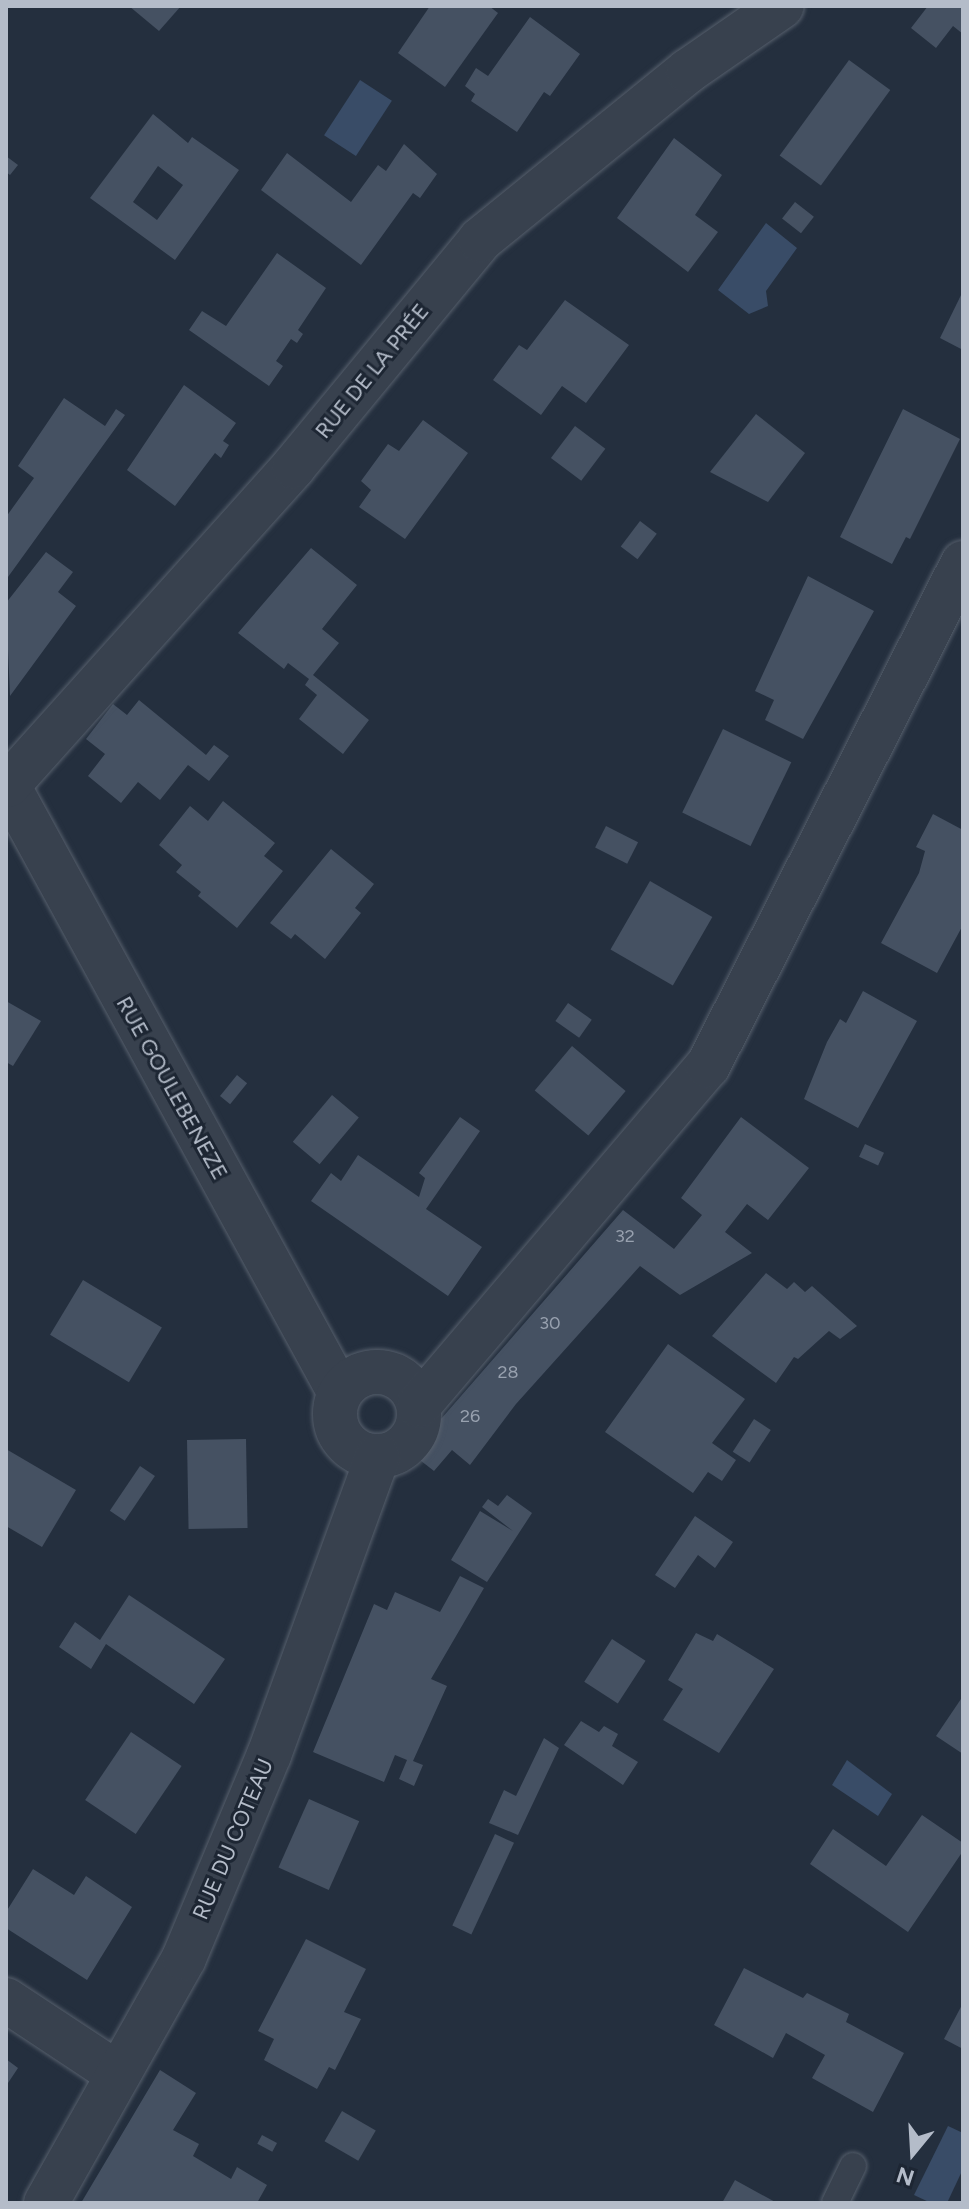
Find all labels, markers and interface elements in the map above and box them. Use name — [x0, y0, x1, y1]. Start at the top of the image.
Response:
street label: RUE DE LA PRÉE — [310, 298, 434, 444]
street label: RUE GOULEBENEZE — [111, 992, 233, 1184]
house number: 32 — [615, 1225, 635, 1247]
house number: 30 — [539, 1312, 561, 1334]
house number: 28 — [497, 1361, 519, 1383]
house number: 26 — [460, 1405, 480, 1427]
street label: RUE DU COTEAU — [187, 1755, 279, 1923]
north arrow — [873, 2113, 953, 2193]
text: N — [893, 2161, 918, 2192]

